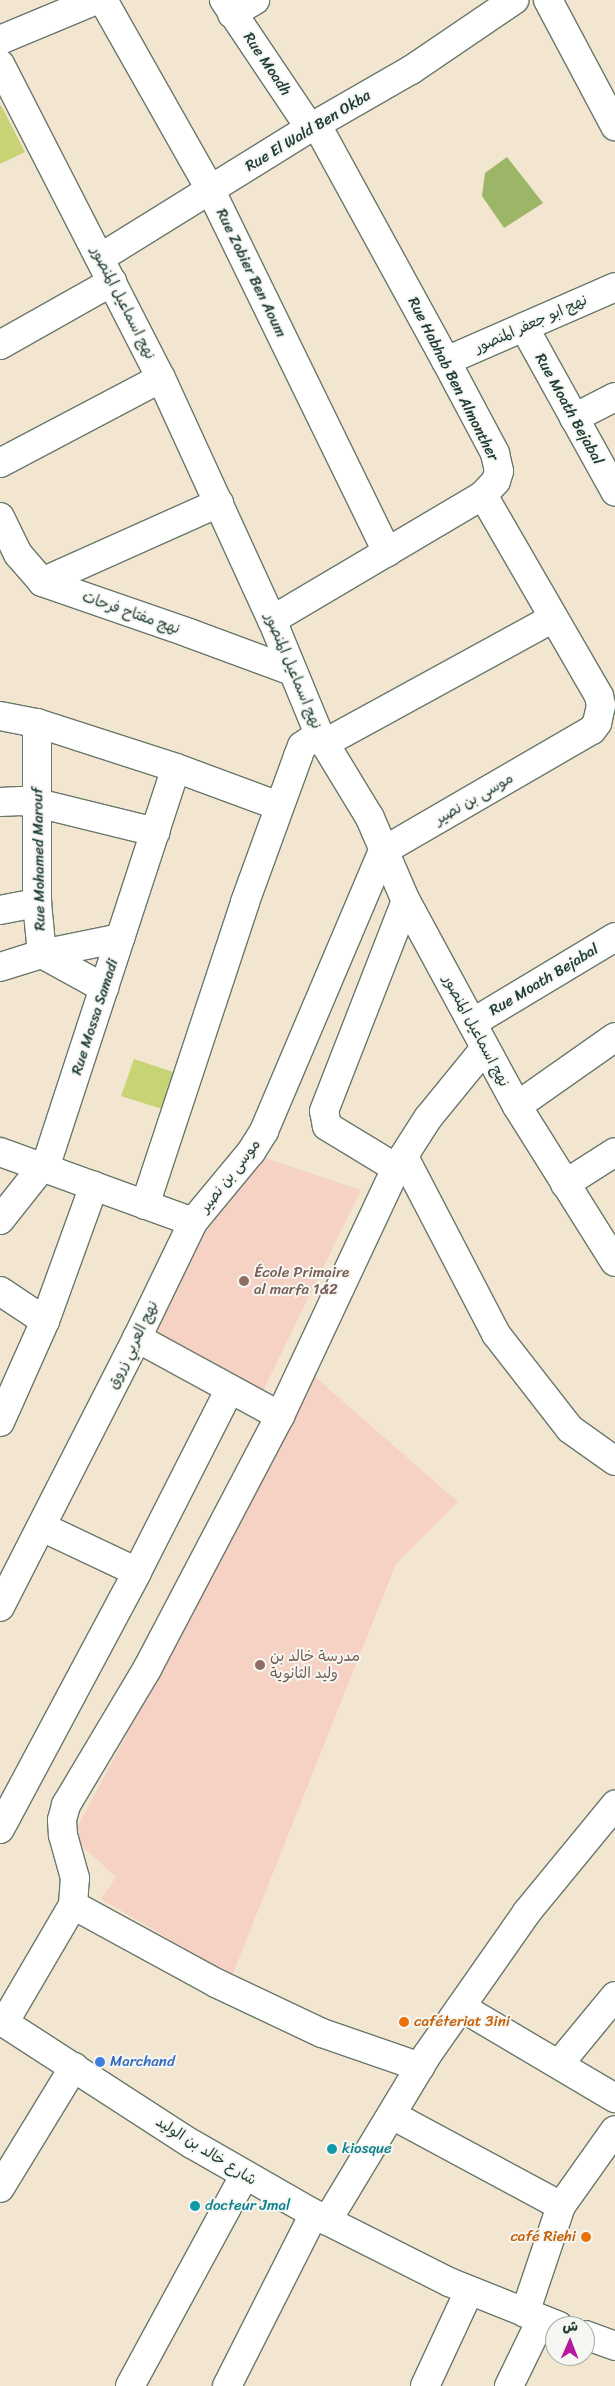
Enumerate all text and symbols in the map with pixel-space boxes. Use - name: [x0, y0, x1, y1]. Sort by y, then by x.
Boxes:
- street label: Rue Moadh: [239, 29, 295, 99]
- street label: Rue El Wald Ben Okba: [242, 87, 374, 175]
- street label: Rue Zobier Ben Aoum: [212, 206, 290, 340]
- street label: نهج اسماعيل المنصور: [87, 244, 159, 362]
- street label: نهج ابو جعفر المنصور: [472, 291, 590, 357]
- street label: Rue Habhab Ben Almonther: [404, 294, 502, 464]
- street label: Rue Moath Bejabal: [531, 350, 607, 468]
- street label: نهج مفتاح فرحات: [80, 588, 182, 638]
- street label: نهج اسماعيل المنصور: [260, 610, 326, 732]
- street label: موسى بن نصير: [431, 769, 517, 829]
- street label: Rue Mohamed Marouf: [29, 788, 49, 930]
- street label: Rue Moath Bejabal: [486, 940, 602, 1020]
- street label: Rue Mossa Samadi: [68, 956, 122, 1078]
- street label: نهج اسماعيل المنصور: [439, 972, 513, 1090]
- street label: موسى بن نصير: [196, 1136, 264, 1216]
- place label: École Primaire al marfa 1&2: [254, 1263, 350, 1298]
- marker: École Primaire al marfa 1&2: [238, 1275, 250, 1287]
- street label: نهج العربي زروق: [104, 1298, 162, 1392]
- place label: مدرسة خالد بن وليد الثانوية: [270, 1647, 360, 1682]
- marker: مدرسة خالد بن وليد الثانوية: [254, 1659, 266, 1671]
- place label: caféteriat 3ini: [414, 2013, 510, 2031]
- marker: caféteriat 3ini: [398, 2016, 410, 2028]
- place label: Marchand: [110, 2053, 175, 2071]
- marker: Marchand: [94, 2056, 106, 2068]
- street label: شارع خالد بن الوليد: [152, 2113, 260, 2189]
- place label: kiosque: [342, 2140, 392, 2158]
- marker: kiosque: [326, 2143, 338, 2155]
- place label: docteur Jmal: [205, 2197, 290, 2215]
- marker: docteur Jmal: [189, 2200, 201, 2212]
- place label: café Riehi: [510, 2228, 576, 2246]
- marker: café Riehi: [580, 2231, 592, 2243]
- text: ش: [562, 2314, 578, 2339]
- north arrow: [545, 2316, 595, 2366]

